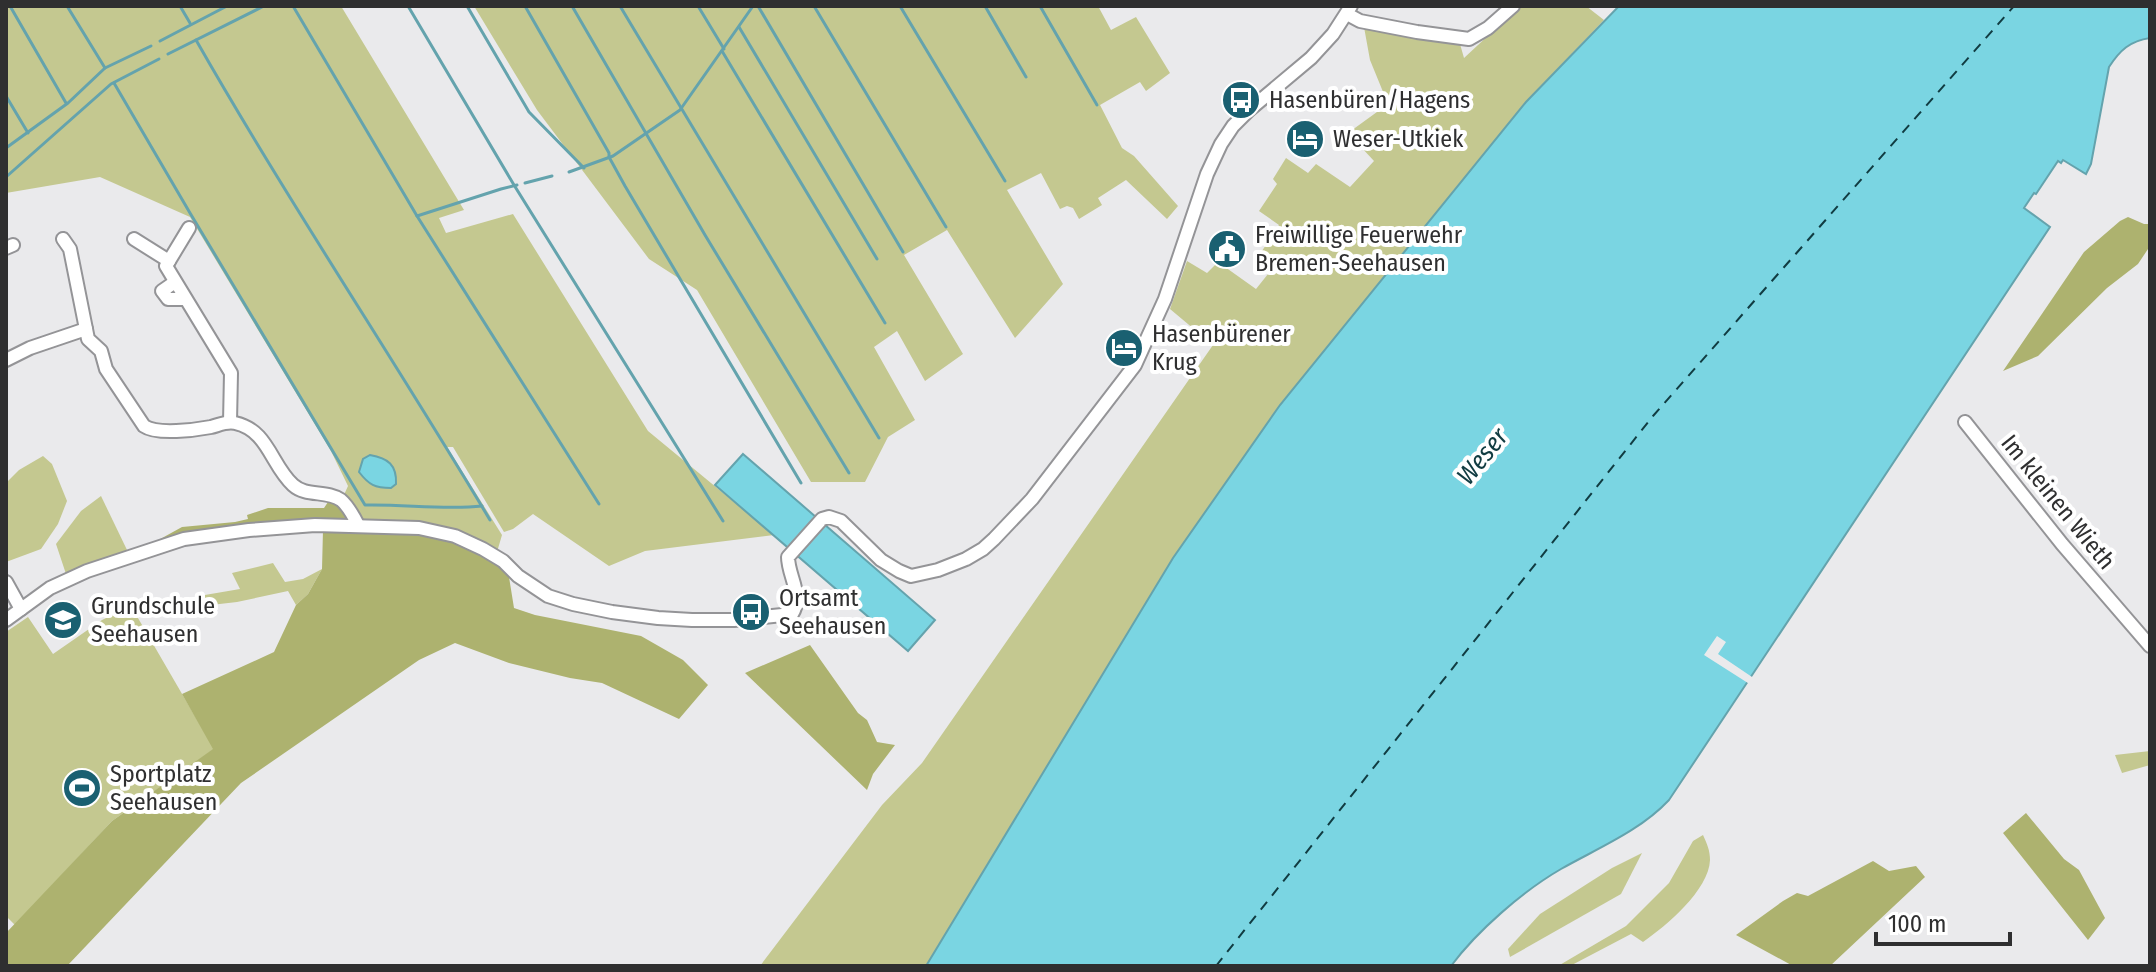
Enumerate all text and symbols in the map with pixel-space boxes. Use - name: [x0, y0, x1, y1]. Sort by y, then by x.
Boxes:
- bus stop icon: Hasenbüren/Hagens: [1220, 79, 1262, 121]
- place label: Hasenbüren/Hagens: [1269, 86, 1470, 114]
- hotel icon: Weser-Utkiek: [1284, 118, 1326, 160]
- place label: Weser-Utkiek: [1333, 125, 1464, 153]
- place label: Freiwillige Feuerwehr Bremen-Seehausen: [1255, 221, 1463, 277]
- public building icon: Freiwillige Feuerwehr Bremen-Seehausen: [1206, 228, 1248, 270]
- place label: Hasenbürener Krug: [1152, 320, 1291, 376]
- hotel icon: Hasenbürener Krug: [1103, 327, 1145, 369]
- water label: Weser: [1450, 421, 1515, 491]
- street label: Im kleinen Wieth: [1995, 429, 2121, 575]
- place label: Ortsamt Seehausen: [779, 584, 886, 640]
- bus stop icon: Ortsamt Seehausen: [730, 591, 772, 633]
- place label: Grundschule Seehausen: [91, 592, 215, 648]
- school or university icon: Grundschule Seehausen: [42, 599, 84, 641]
- place label: Sportplatz Seehausen: [110, 760, 217, 816]
- sports icon: Sportplatz Seehausen: [61, 767, 103, 809]
- scale bar: [1876, 896, 2010, 946]
- text: 100 m: [1888, 910, 1946, 938]

